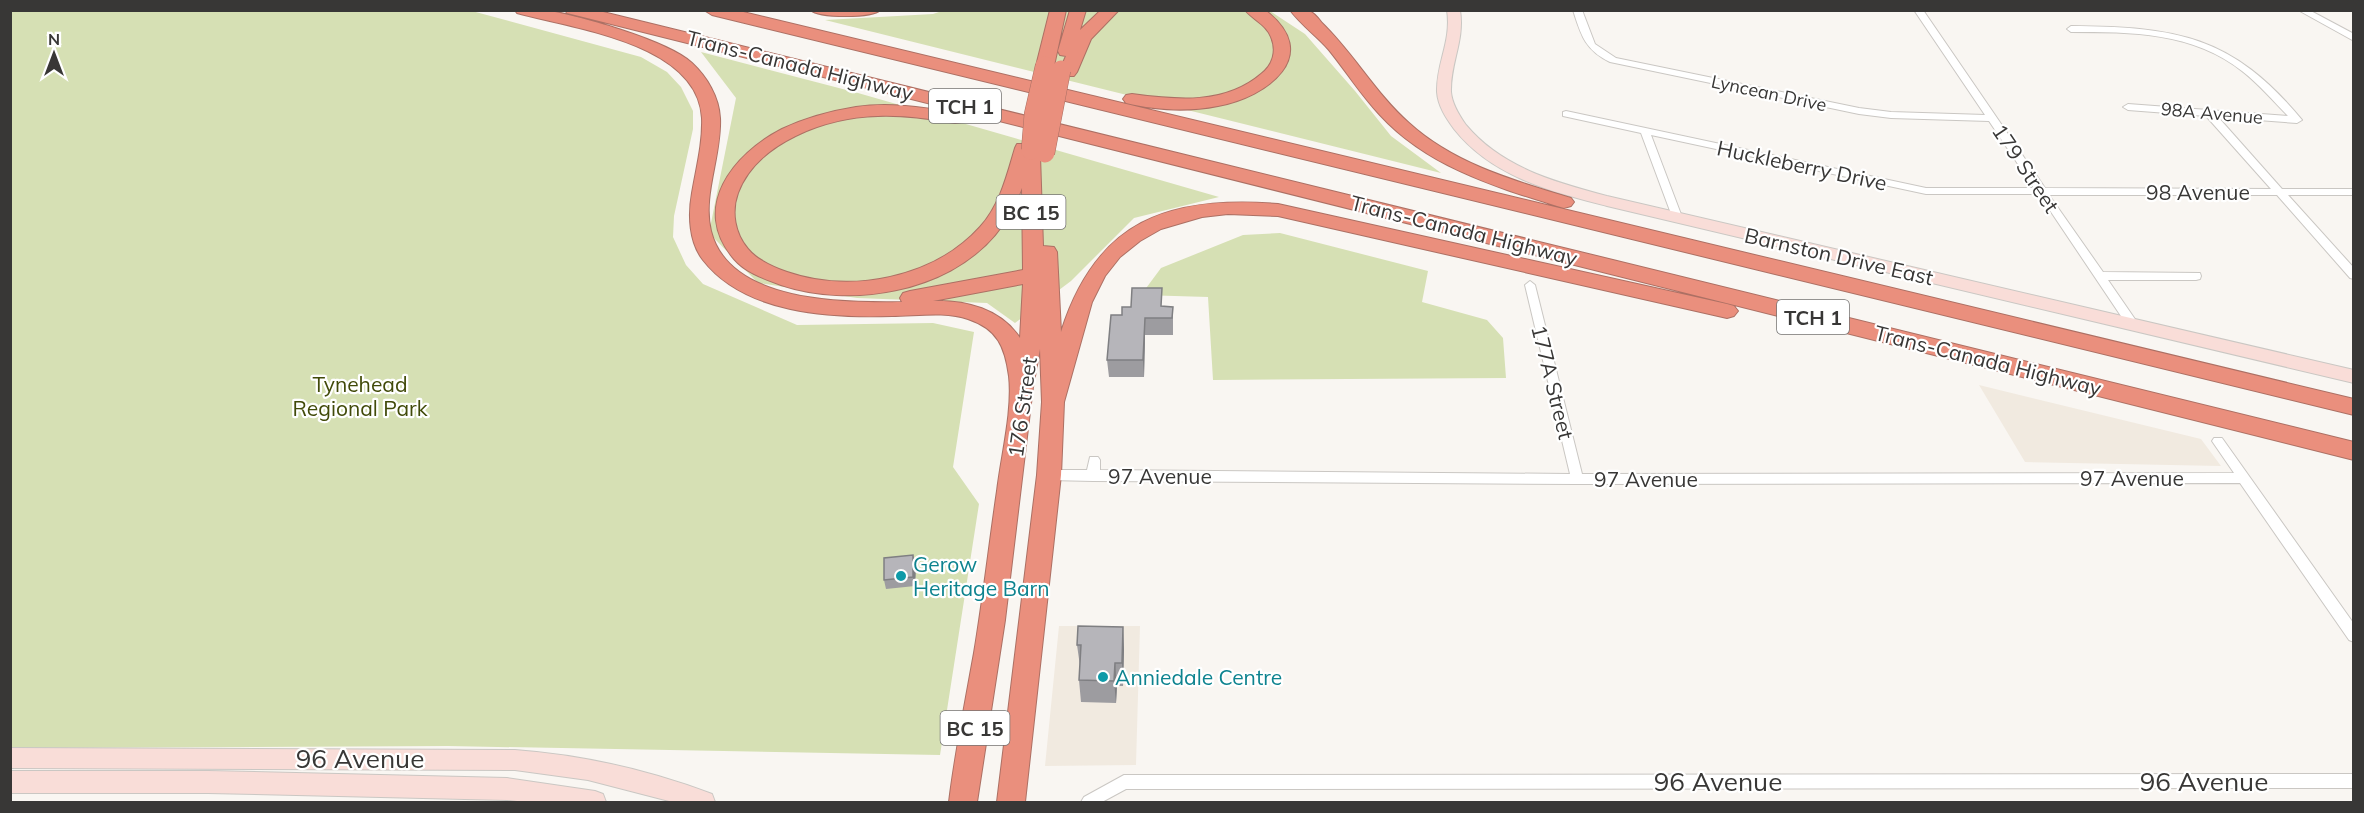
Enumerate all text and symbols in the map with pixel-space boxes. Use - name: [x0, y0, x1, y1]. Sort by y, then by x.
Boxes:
- north arrow: [24, 24, 84, 84]
- street label: Trans-Canada Highway: [684, 24, 916, 106]
- text: N: [48, 29, 60, 49]
- street label: Lyncean Drive: [1709, 70, 1829, 116]
- road number: TCH 1: [929, 89, 1001, 123]
- street label: 98A Avenue: [2160, 97, 2264, 129]
- street label: 179 Street: [1987, 119, 2065, 217]
- street label: Huckleberry Drive: [1715, 134, 1889, 196]
- street label: 98 Avenue: [2146, 179, 2250, 205]
- street label: Trans-Canada Highway: [1348, 189, 1580, 271]
- road number: BC 15: [996, 195, 1066, 229]
- street label: Barnston Drive East: [1742, 222, 1936, 290]
- road number: TCH 1: [1777, 300, 1849, 334]
- street label: Trans-Canada Highway: [1872, 319, 2104, 401]
- street label: 177A Street: [1526, 322, 1580, 442]
- street label: 176 Street: [1002, 355, 1042, 459]
- park label: Tynehead Regional Park: [293, 371, 428, 421]
- street label: 97 Avenue: [1108, 463, 1212, 489]
- street label: 97 Avenue: [2080, 465, 2184, 491]
- street label: 97 Avenue: [1594, 466, 1698, 492]
- place label: Gerow Heritage Barn: [913, 551, 1049, 601]
- marker: Gerow Heritage Barn: [894, 569, 908, 583]
- place label: Anniedale Centre: [1115, 664, 1282, 690]
- marker: Anniedale Centre: [1096, 670, 1110, 684]
- road number: BC 15: [940, 711, 1010, 745]
- street label: 96 Avenue: [296, 742, 424, 775]
- street label: 96 Avenue: [1654, 765, 1782, 798]
- street label: 96 Avenue: [2140, 765, 2268, 798]

